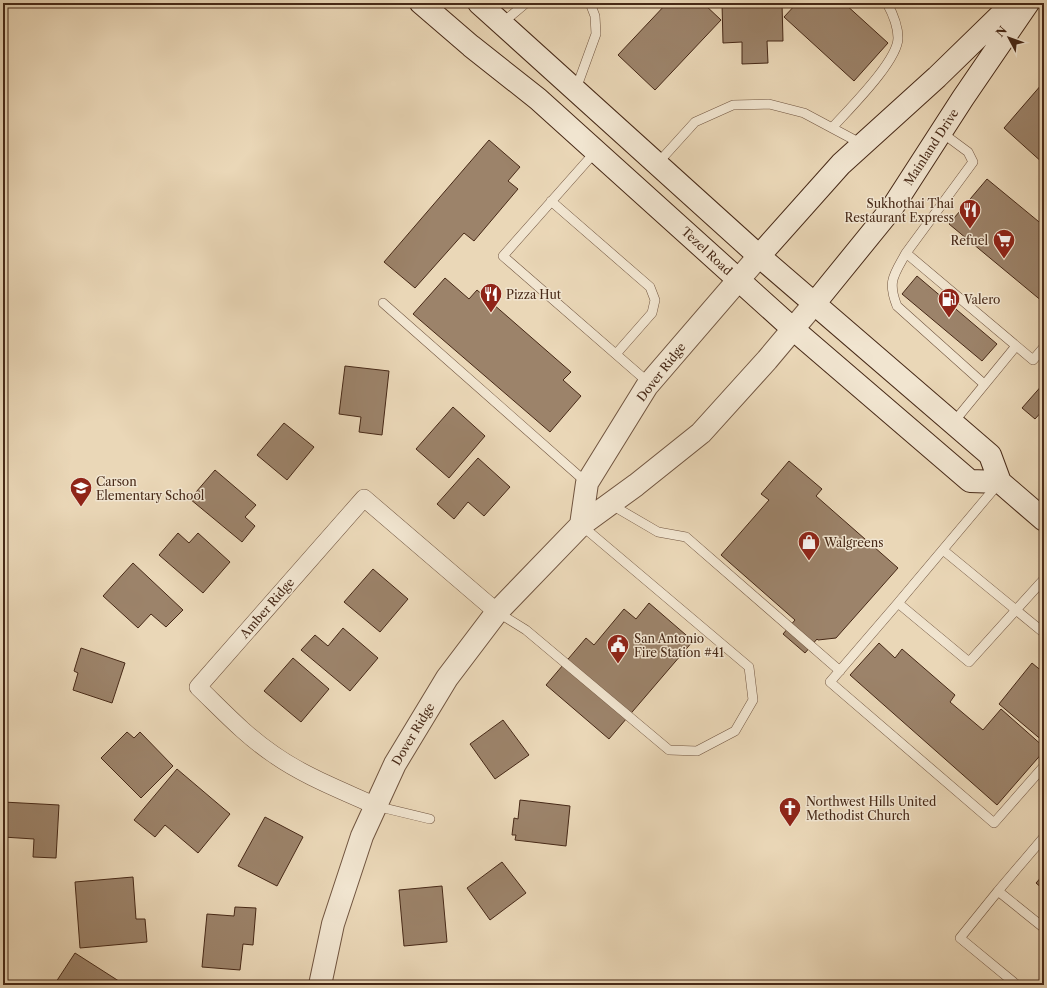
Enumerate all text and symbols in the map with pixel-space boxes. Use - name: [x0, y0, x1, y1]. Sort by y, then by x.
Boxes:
- north arrow: [989, 18, 1029, 58]
- text: N: [993, 23, 1010, 40]
- street label: Mainland Drive: [901, 106, 962, 188]
- place label: Sukhothai Thai Restaurant Express: [844, 196, 954, 225]
- restaurant icon: Sukhothai Thai Restaurant Express: [957, 197, 983, 230]
- street label: Tezel Road: [679, 224, 736, 279]
- supermarket icon: Refuel: [991, 227, 1017, 260]
- place label: Refuel: [951, 233, 988, 248]
- restaurant icon: Pizza Hut: [478, 281, 504, 314]
- fuel station icon: Valero: [936, 286, 962, 319]
- place label: Pizza Hut: [506, 287, 562, 302]
- place label: Valero: [963, 292, 1000, 307]
- street label: Dover Ridge: [633, 339, 689, 404]
- place label: Carson Elementary School: [96, 474, 205, 503]
- school or university icon: Carson Elementary School: [68, 475, 94, 508]
- shop icon: Walgreens: [796, 529, 822, 562]
- place label: Walgreens: [823, 535, 883, 550]
- street label: Amber Ridge: [236, 575, 297, 642]
- place label: San Antonio Fire Station #41: [634, 631, 724, 660]
- public building icon: San Antonio Fire Station #41: [605, 632, 631, 665]
- street label: Dover Ridge: [388, 700, 438, 768]
- place label: Northwest Hills United Methodist Church: [806, 794, 937, 823]
- church icon: Northwest Hills United Methodist Church: [777, 795, 803, 828]

